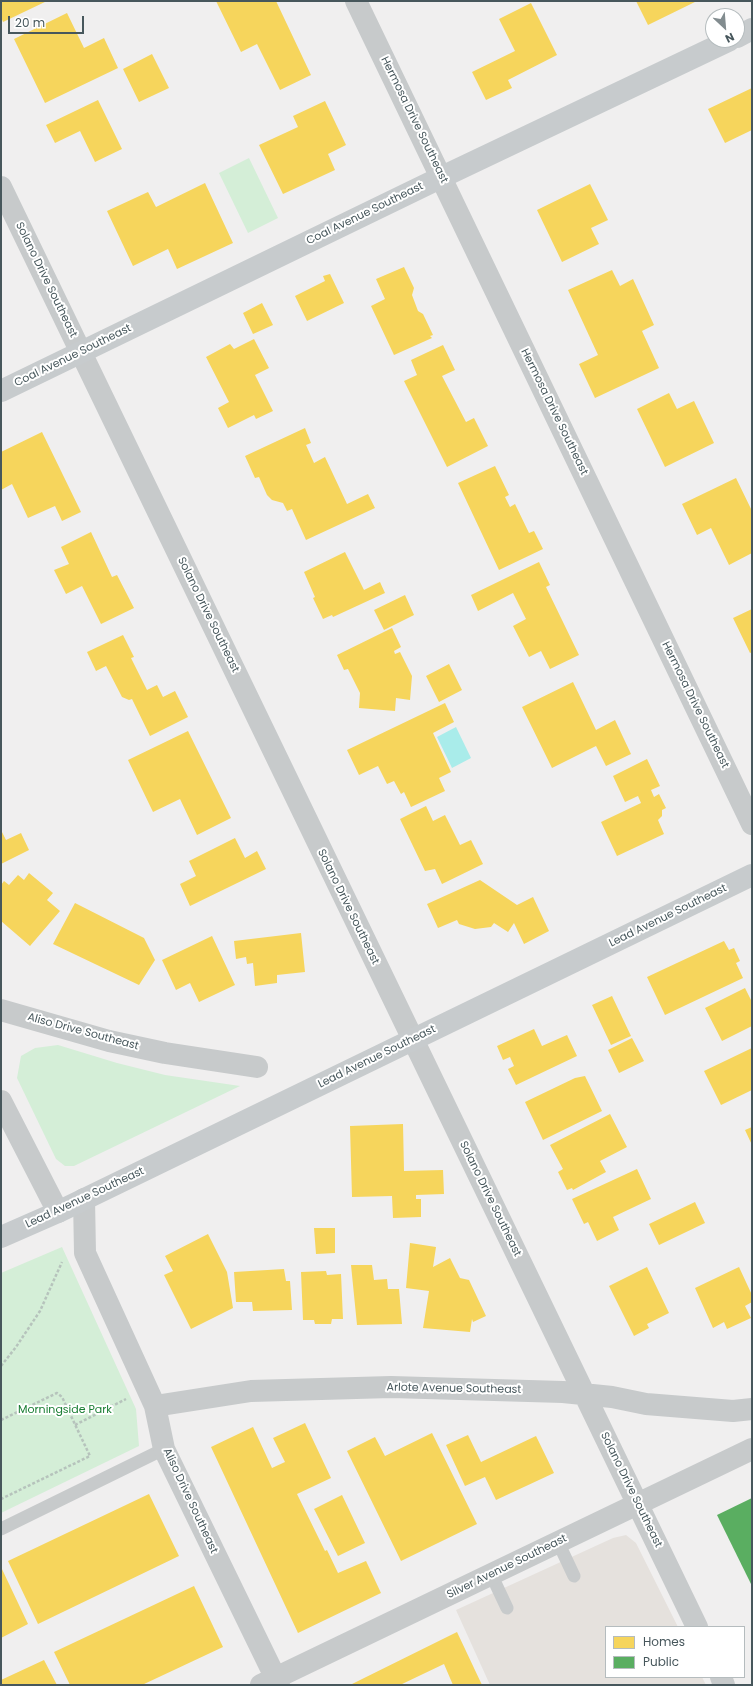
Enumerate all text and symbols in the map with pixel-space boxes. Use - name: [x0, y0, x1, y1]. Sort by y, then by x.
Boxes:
- scale bar: [10, 8, 86, 34]
- north arrow: [705, 8, 745, 48]
- text: 20 m: [15, 14, 45, 31]
- text: N: [723, 29, 737, 47]
- street label: Hermosa Drive Southeast: [378, 55, 450, 185]
- street label: Coal Avenue Southeast: [304, 180, 426, 248]
- street label: Solano Drive Southeast: [12, 220, 80, 340]
- street label: Coal Avenue Southeast: [12, 322, 134, 390]
- street label: Hermosa Drive Southeast: [518, 347, 590, 477]
- street label: Solano Drive Southeast: [174, 555, 242, 675]
- street label: Hermosa Drive Southeast: [659, 640, 731, 770]
- street label: Solano Drive Southeast: [314, 847, 382, 967]
- street label: Lead Avenue Southeast: [607, 882, 729, 950]
- street label: Aliso Drive Southeast: [26, 1011, 140, 1053]
- street label: Lead Avenue Southeast: [316, 1023, 438, 1091]
- street label: Solano Drive Southeast: [456, 1139, 524, 1259]
- street label: Lead Avenue Southeast: [24, 1165, 146, 1231]
- street label: Arlote Avenue Southeast: [386, 1381, 522, 1397]
- park label: Morningside Park: [18, 1403, 112, 1417]
- street label: Solano Drive Southeast: [597, 1430, 665, 1550]
- street label: Aliso Drive Southeast: [160, 1446, 220, 1556]
- street label: Silver Avenue Southeast: [445, 1532, 569, 1602]
- legend: [605, 1626, 745, 1678]
- text: Homes: [643, 1633, 685, 1650]
- text: Public: [643, 1653, 679, 1670]

